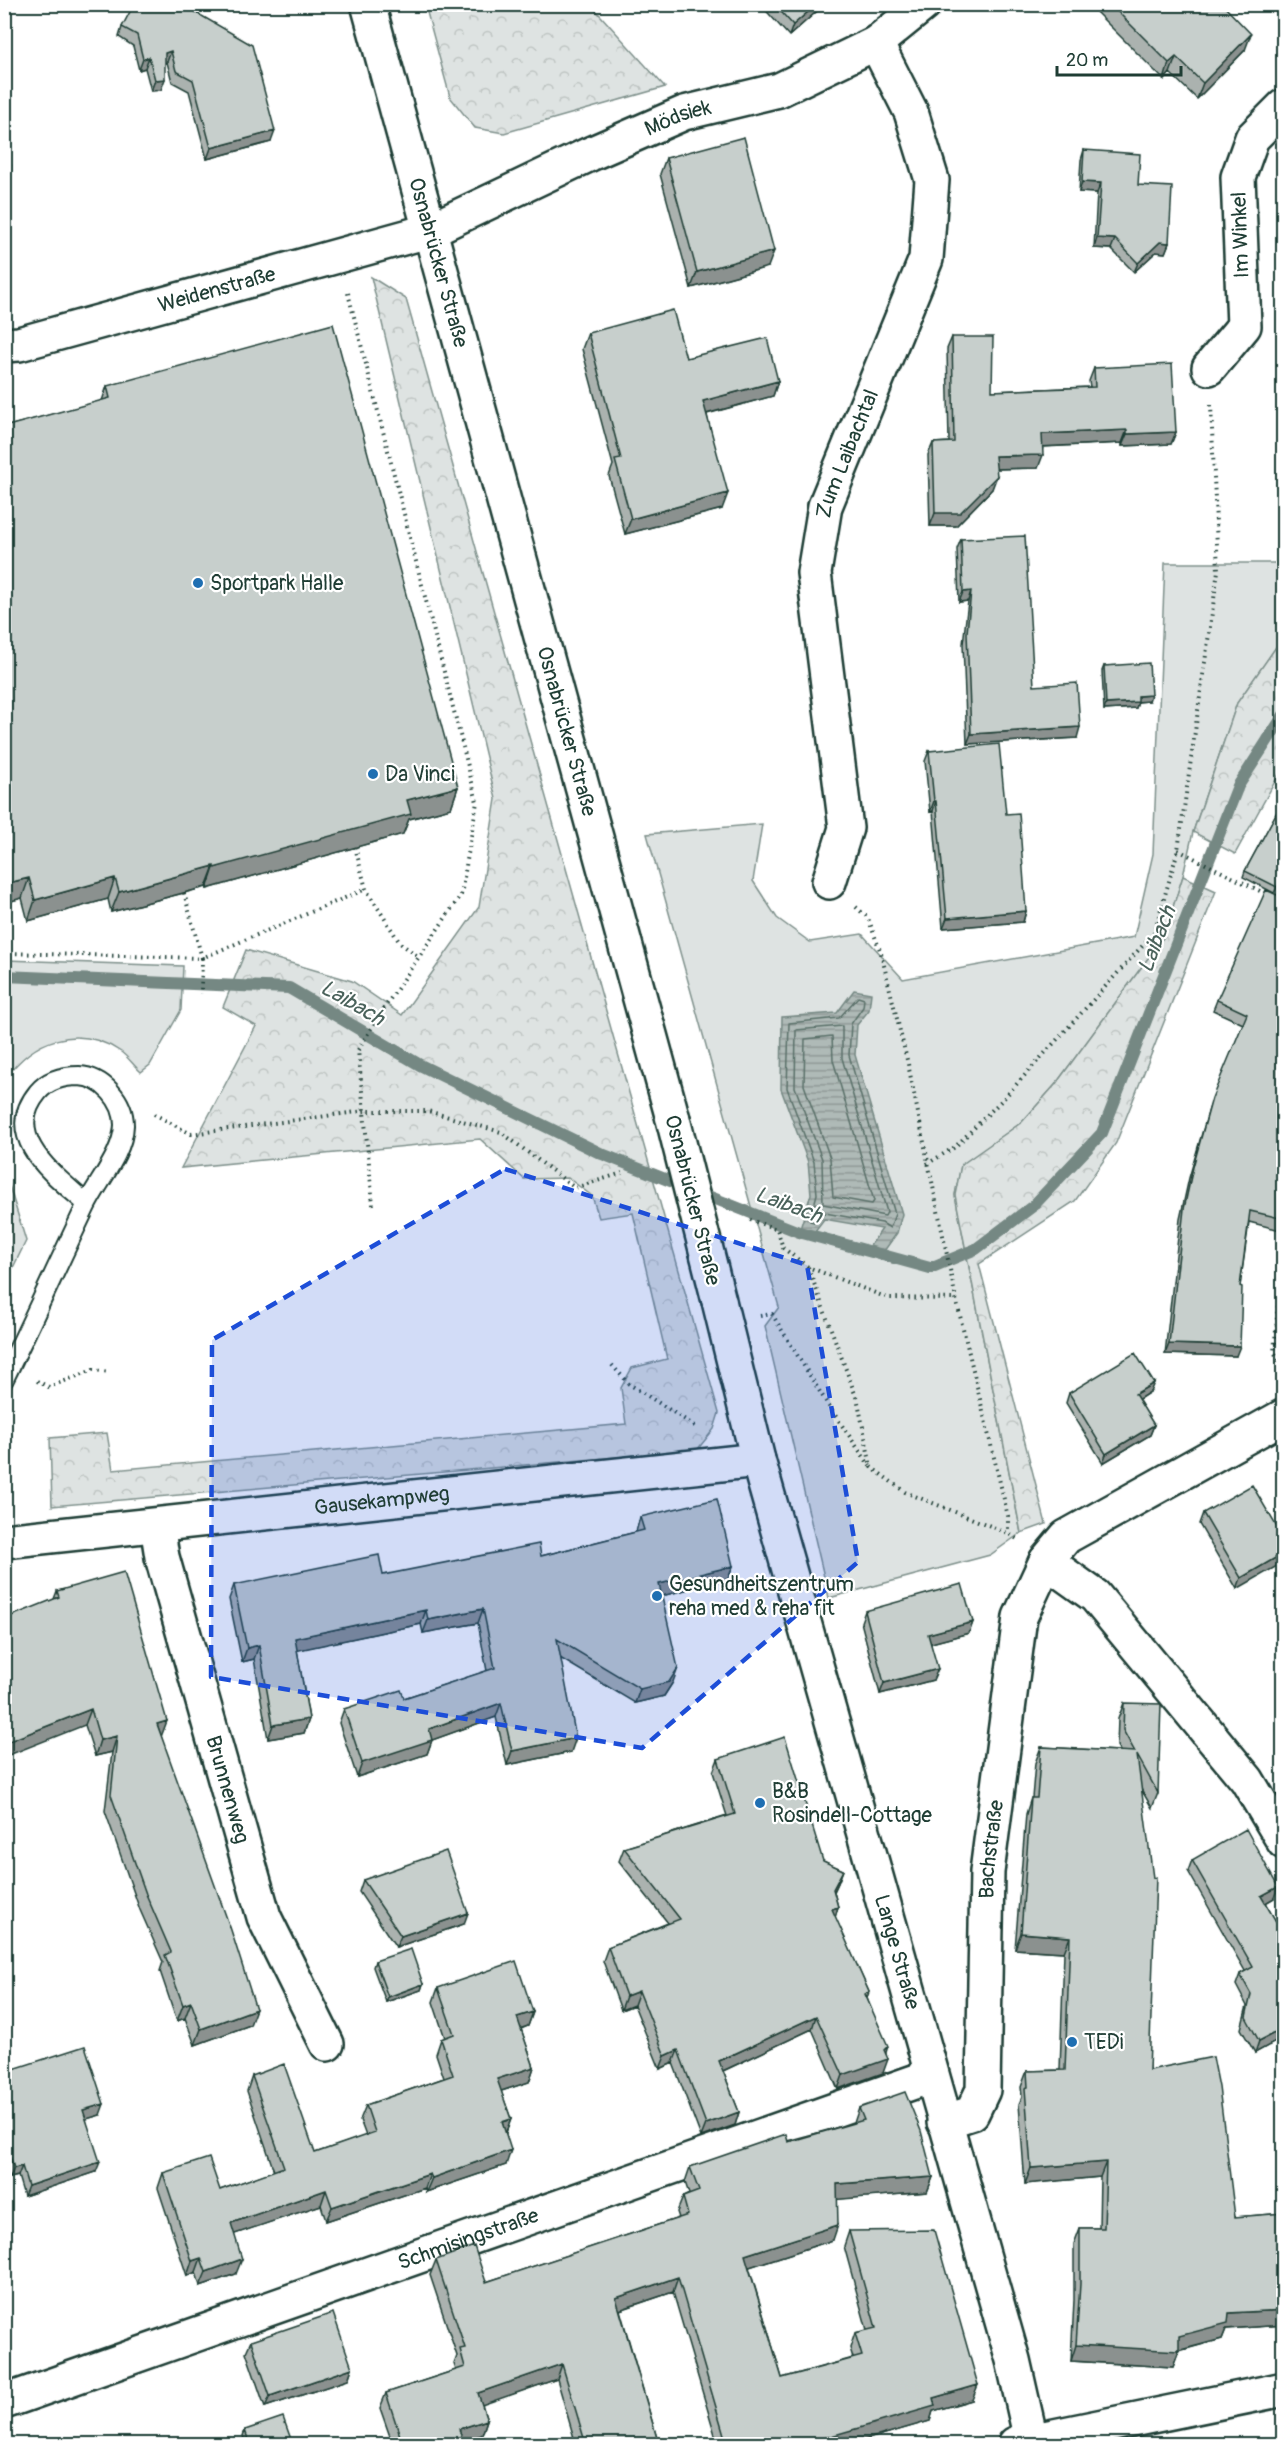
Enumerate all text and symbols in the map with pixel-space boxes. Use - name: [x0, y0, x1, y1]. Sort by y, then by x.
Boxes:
- scale bar: [1057, 39, 1182, 77]
- text: 20 m: [1066, 49, 1108, 72]
- street label: Mödsiek: [640, 94, 714, 143]
- street label: Osnabrücker Straße: [402, 175, 474, 351]
- street label: Im Winkel: [1225, 191, 1256, 279]
- street label: Weidenstraße: [155, 261, 279, 319]
- street label: Zum Laibachtal: [810, 386, 885, 520]
- place label: Sportpark Halle: [210, 570, 344, 597]
- marker: Sportpark Halle: [191, 576, 205, 590]
- street label: Osnabrücker Straße: [530, 644, 603, 820]
- place label: Da Vinci: [385, 761, 455, 788]
- marker: Da Vinci: [366, 767, 380, 781]
- water label: Laibach: [1131, 901, 1183, 977]
- water label: Laibach: [316, 973, 391, 1033]
- street label: Osnabrücker Straße: [658, 1112, 727, 1289]
- water label: Laibach: [751, 1180, 827, 1230]
- street label: Gausekampweg: [313, 1480, 451, 1522]
- place label: Gesundheitszentrum reha med & reha fit: [669, 1571, 854, 1622]
- marker: Gesundheitszentrum reha med & reha fit: [650, 1589, 664, 1603]
- street label: Brunnenweg: [199, 1733, 255, 1847]
- place label: B&B Rosindell-Cottage: [772, 1778, 933, 1829]
- marker: B&B Rosindell-Cottage: [753, 1796, 767, 1810]
- street label: Bachstraße: [973, 1798, 1010, 1899]
- street label: Lange Straße: [868, 1892, 926, 2013]
- place label: TEDi: [1084, 2029, 1124, 2056]
- marker: TEDi: [1065, 2035, 1079, 2049]
- street label: Schmisingstraße: [394, 2202, 543, 2276]

